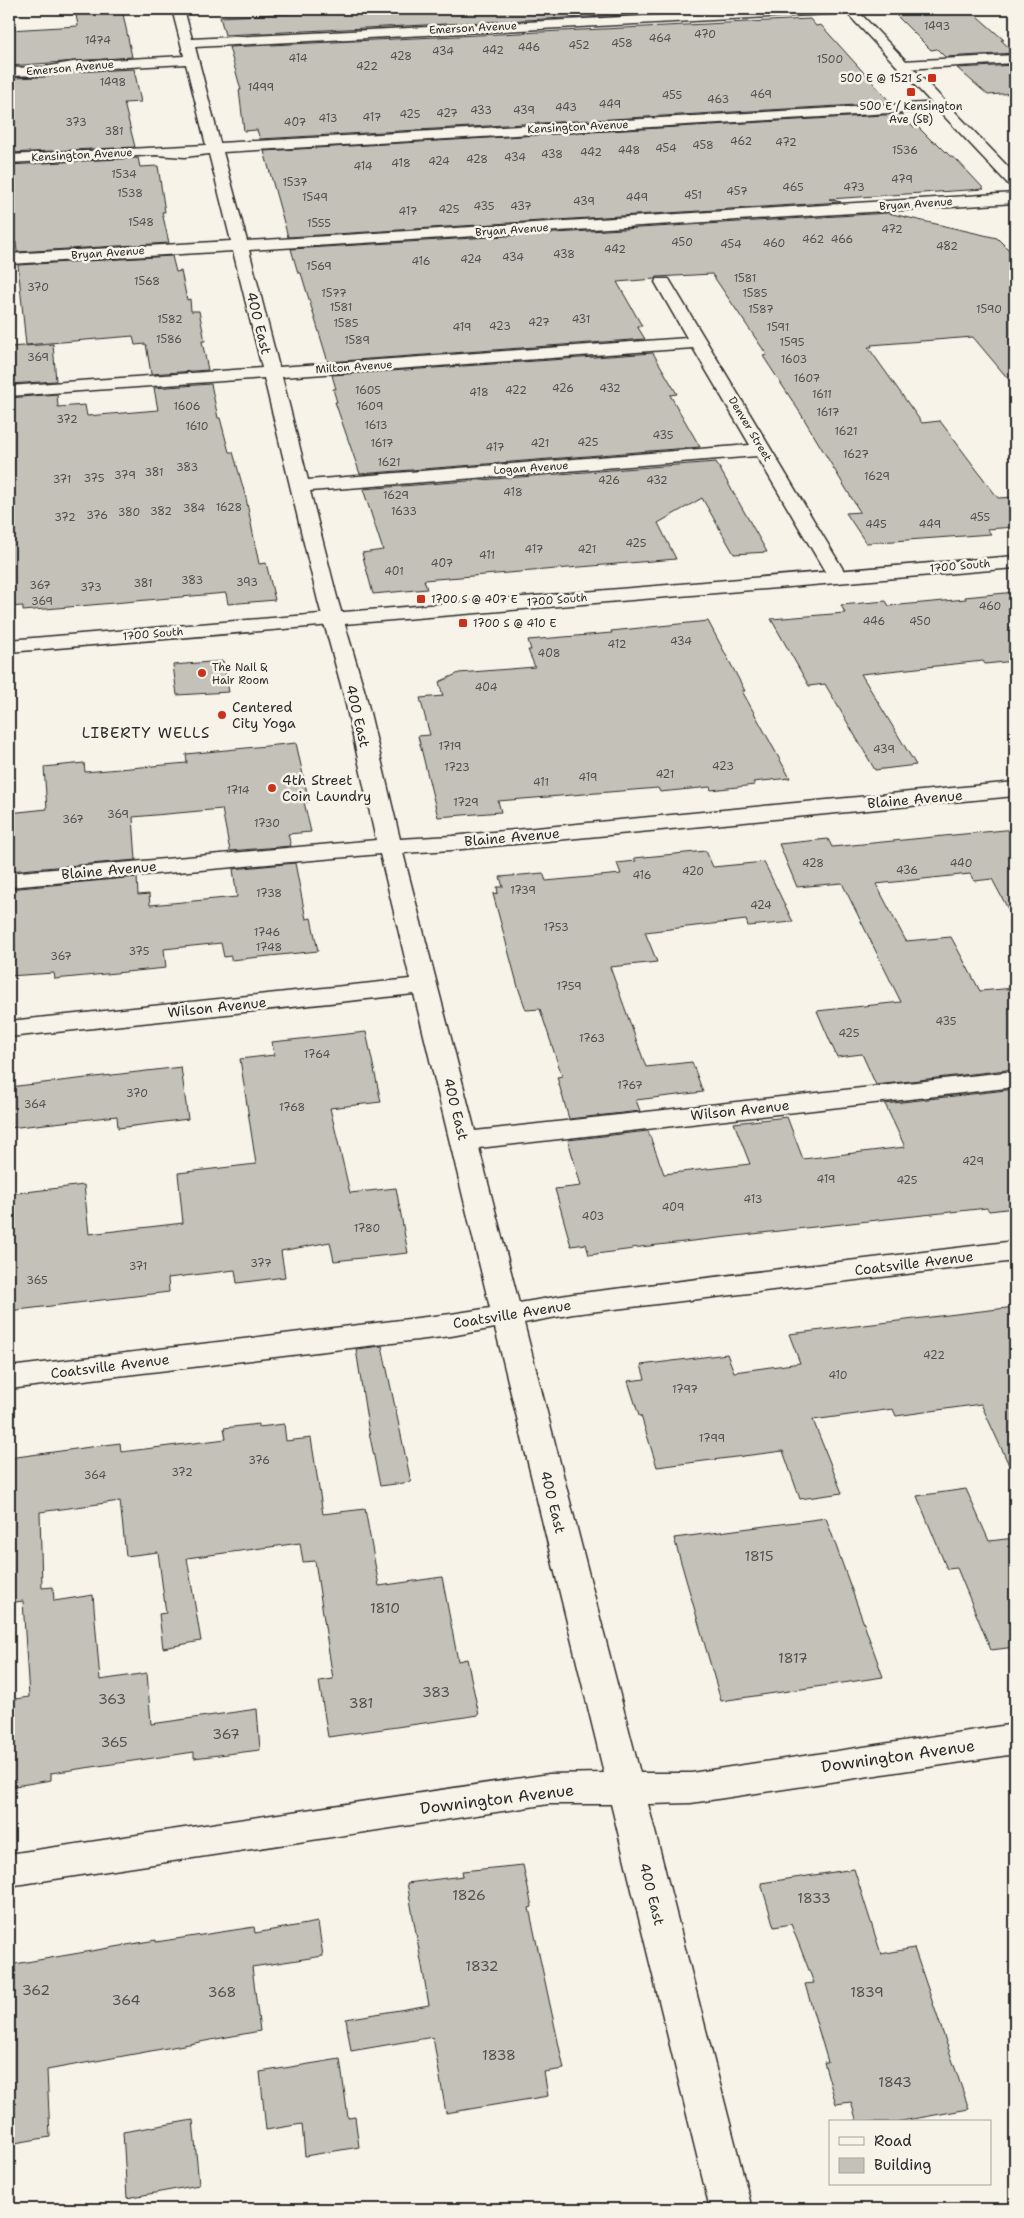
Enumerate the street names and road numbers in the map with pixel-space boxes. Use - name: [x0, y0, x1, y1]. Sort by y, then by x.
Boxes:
- street label: Emerson Avenue: [429, 18, 517, 38]
- street label: Emerson Avenue: [26, 57, 114, 79]
- street label: Kensington Avenue: [527, 117, 629, 137]
- street label: Kensington Avenue: [31, 145, 133, 165]
- street label: Bryan Avenue: [879, 194, 953, 214]
- street label: Bryan Avenue: [475, 220, 549, 240]
- street label: Bryan Avenue: [71, 243, 145, 263]
- street label: 400 East: [243, 290, 275, 356]
- street label: Milton Avenue: [315, 357, 393, 377]
- street label: Denver Street: [725, 394, 775, 464]
- street label: Logan Avenue: [493, 458, 569, 478]
- street label: 1700 South: [929, 556, 991, 576]
- street label: 1700 South: [526, 590, 588, 610]
- street label: 1700 South: [122, 624, 184, 644]
- street label: 400 East: [342, 683, 374, 749]
- street label: Blaine Avenue: [867, 786, 964, 812]
- street label: Blaine Avenue: [464, 824, 561, 850]
- street label: Blaine Avenue: [61, 857, 158, 883]
- street label: Wilson Avenue: [167, 993, 267, 1021]
- street label: 400 East: [440, 1076, 472, 1142]
- street label: Wilson Avenue: [690, 1096, 790, 1124]
- street label: Coatsville Avenue: [854, 1247, 974, 1279]
- street label: Coatsville Avenue: [452, 1296, 573, 1332]
- street label: Coatsville Avenue: [50, 1350, 170, 1382]
- street label: 400 East: [537, 1469, 569, 1535]
- street label: Downington Avenue: [820, 1735, 976, 1777]
- street label: Downington Avenue: [419, 1779, 575, 1819]
- street label: 400 East: [636, 1861, 668, 1927]

